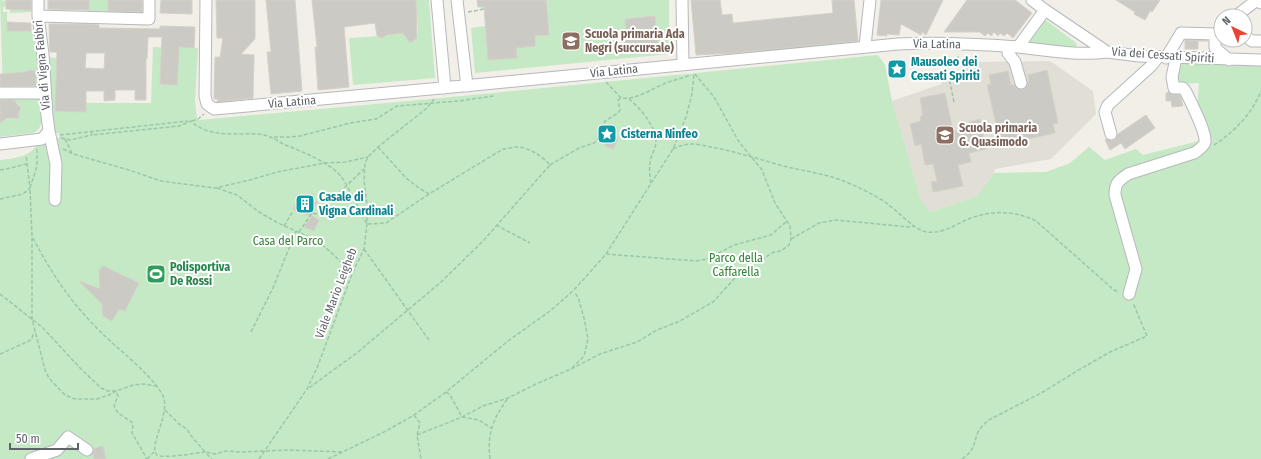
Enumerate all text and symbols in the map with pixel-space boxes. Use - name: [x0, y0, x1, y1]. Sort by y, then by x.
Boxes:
- north arrow: [1213, 8, 1253, 48]
- text: N: [1220, 14, 1233, 28]
- street label: Via di Vigna Fabbri: [31, 19, 53, 111]
- place label: Scuola primaria Ada Negri (succursale): [585, 27, 685, 55]
- school or university icon: Scuola primaria Ada Negri (succursale): [560, 30, 582, 52]
- street label: Via Latina: [913, 37, 961, 51]
- street label: Via dei Cessati Spiriti: [1111, 44, 1215, 66]
- place label: Mausoleo dei Cessati Spiriti: [911, 55, 980, 83]
- place icon: Mausoleo dei Cessati Spiriti: [886, 58, 908, 80]
- street label: Via Latina: [589, 62, 639, 80]
- street label: Via Latina: [267, 93, 317, 111]
- place label: Scuola primaria G. Quasimodo: [959, 121, 1037, 149]
- place icon: Cisterna Ninfeo: [596, 123, 618, 145]
- school or university icon: Scuola primaria G. Quasimodo: [934, 124, 956, 146]
- place label: Cisterna Ninfeo: [621, 127, 698, 141]
- place label: Casale di Vigna Cardinali: [318, 190, 393, 218]
- building icon: Casale di Vigna Cardinali: [294, 193, 316, 215]
- park label: Casa del Parco: [253, 234, 323, 248]
- street label: Viale Mario Leigheb: [312, 246, 360, 340]
- park label: Parco della Caffarella: [709, 251, 763, 279]
- place label: Polisportiva De Rossi: [170, 260, 230, 288]
- sports icon: Polisportiva De Rossi: [145, 263, 167, 285]
- scale bar: [10, 425, 78, 451]
- text: 50 m: [16, 432, 40, 446]

